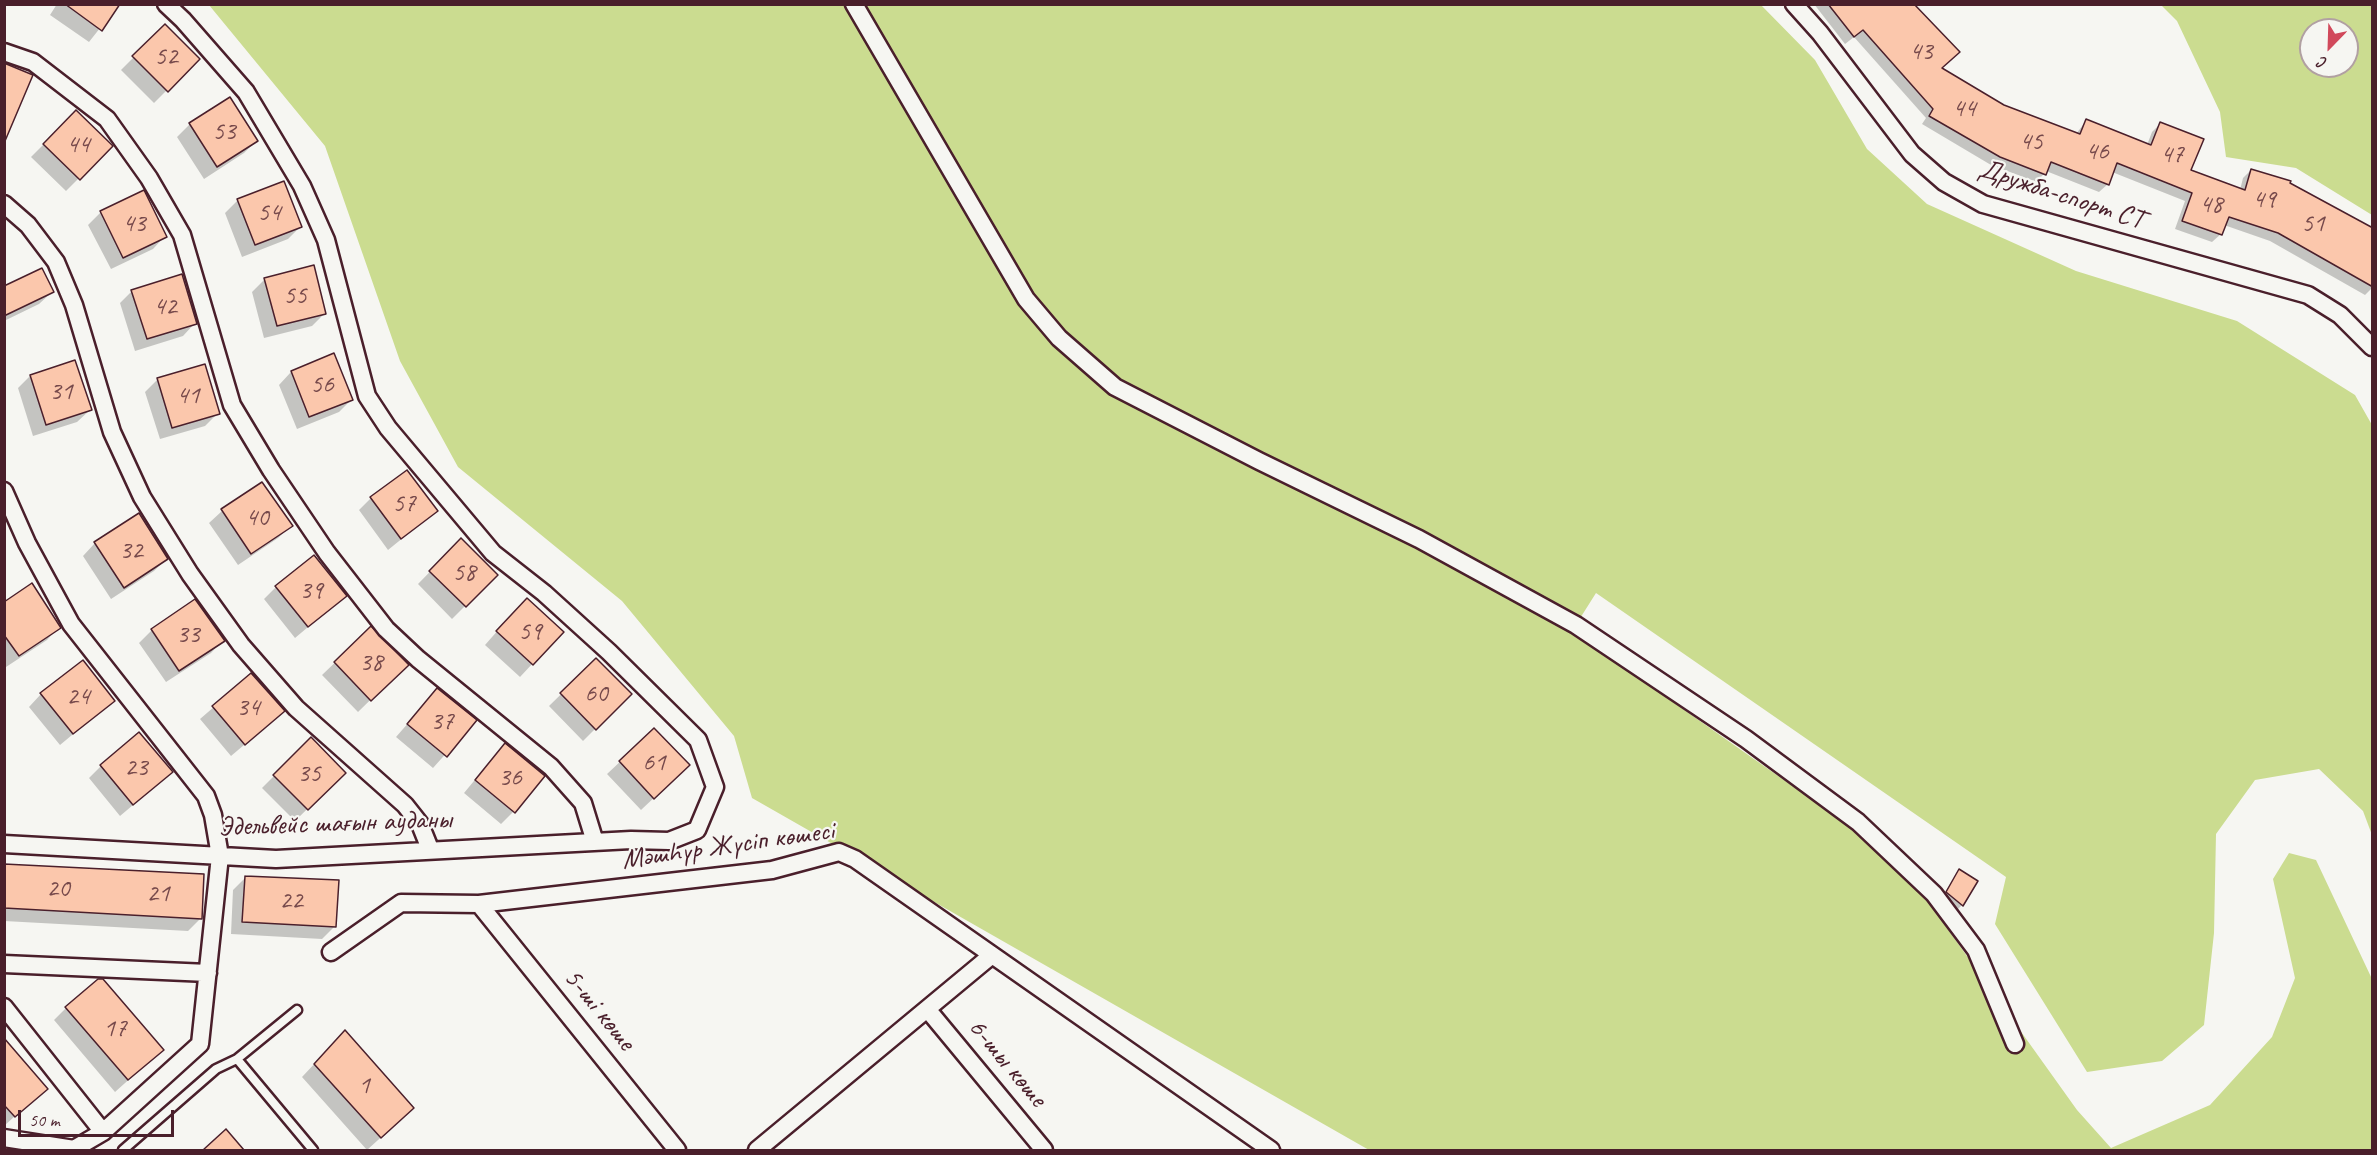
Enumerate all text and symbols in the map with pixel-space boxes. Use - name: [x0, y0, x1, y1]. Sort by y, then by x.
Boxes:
- north arrow: [2299, 18, 2359, 78]
- house number: 43: [1909, 36, 1933, 68]
- house number: 52: [154, 41, 178, 73]
- text: С: [2315, 52, 2330, 73]
- house number: 44: [1952, 93, 1976, 125]
- house number: 53: [212, 116, 236, 148]
- house number: 45: [2019, 126, 2043, 158]
- house number: 44: [66, 129, 90, 161]
- house number: 46: [2085, 136, 2109, 168]
- house number: 47: [2160, 139, 2184, 171]
- street label: Дружба-спорт СТ: [1974, 152, 2148, 238]
- house number: 49: [2252, 184, 2276, 216]
- house number: 48: [2199, 189, 2223, 221]
- house number: 54: [257, 197, 281, 229]
- house number: 43: [122, 208, 146, 240]
- house number: 51: [2301, 208, 2325, 240]
- house number: 55: [283, 280, 307, 312]
- house number: 42: [153, 291, 177, 323]
- house number: 56: [310, 369, 334, 401]
- house number: 31: [49, 376, 73, 408]
- house number: 41: [176, 380, 200, 412]
- house number: 57: [392, 488, 416, 520]
- house number: 40: [245, 502, 269, 534]
- house number: 32: [119, 535, 143, 567]
- house number: 58: [452, 557, 476, 589]
- house number: 39: [299, 575, 323, 607]
- house number: 59: [518, 616, 542, 648]
- house number: 33: [176, 619, 200, 651]
- house number: 38: [359, 647, 383, 679]
- house number: 60: [584, 678, 608, 710]
- house number: 24: [66, 681, 90, 713]
- house number: 34: [236, 692, 260, 724]
- house number: 37: [430, 706, 454, 738]
- house number: 61: [642, 747, 666, 779]
- house number: 23: [124, 752, 148, 784]
- house number: 35: [297, 758, 321, 790]
- house number: 36: [498, 762, 522, 794]
- street label: Эдельвейс шағын ауданы: [218, 803, 452, 845]
- street label: Мәшhүр Жүсіп көшесі: [620, 814, 836, 878]
- house number: 20: [46, 873, 70, 905]
- house number: 21: [146, 878, 170, 910]
- house number: 22: [279, 885, 303, 917]
- street label: 5-ші көше: [556, 962, 642, 1058]
- street label: 6-шы көше: [960, 1012, 1054, 1114]
- house number: 17: [103, 1013, 127, 1045]
- house number: 1: [358, 1070, 370, 1102]
- scale bar: [21, 1098, 177, 1136]
- text: 50 m: [29, 1109, 60, 1131]

